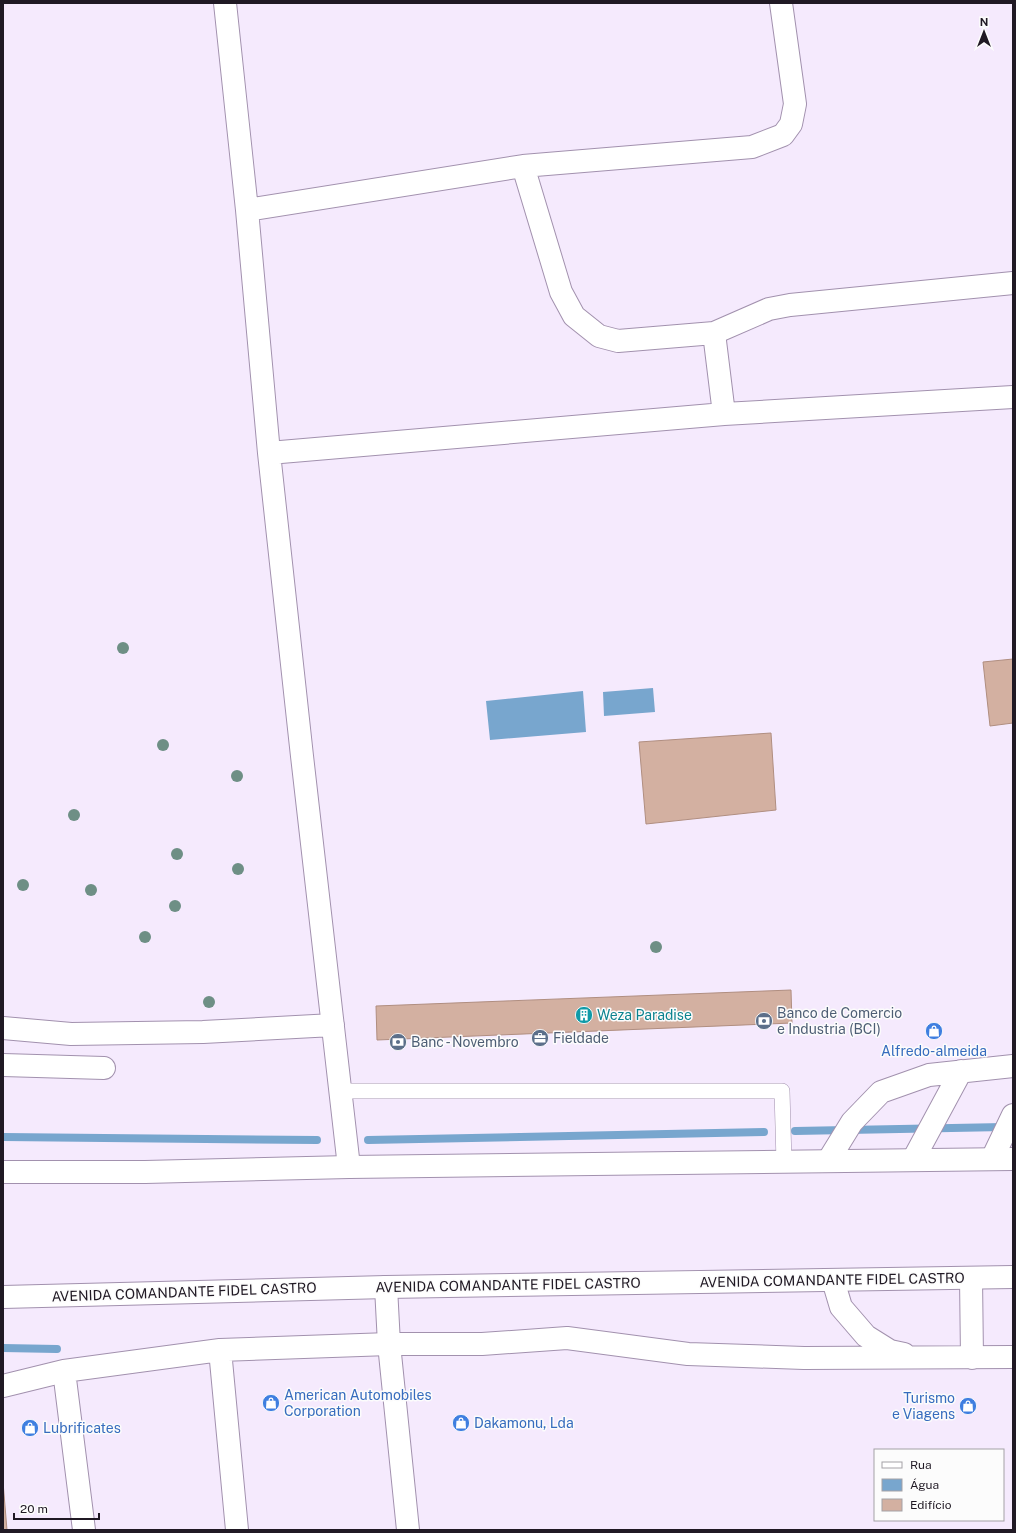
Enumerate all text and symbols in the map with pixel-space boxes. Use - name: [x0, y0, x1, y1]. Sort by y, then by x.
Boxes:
- north arrow: [964, 12, 1004, 52]
- text: N: [980, 16, 988, 28]
- building icon: Weza Paradise: [574, 1005, 594, 1025]
- place label: Banco de Comercio e Industria (BCI): [777, 1005, 902, 1037]
- place label: Weza Paradise: [597, 1007, 692, 1023]
- bank icon: Banco de Comercio e Industria (BCI): [754, 1011, 774, 1031]
- shop icon: Alfredo-almeida: [924, 1021, 944, 1041]
- office icon: Fieldade: [530, 1028, 550, 1048]
- place label: Fieldade: [553, 1030, 609, 1046]
- bank icon: Banc - Novembro: [388, 1032, 408, 1052]
- place label: Banc - Novembro: [411, 1034, 519, 1050]
- place label: Alfredo-almeida: [881, 1043, 987, 1059]
- street label: AVENIDA COMANDANTE FIDEL CASTRO: [699, 1270, 965, 1290]
- street label: AVENIDA COMANDANTE FIDEL CASTRO: [375, 1275, 641, 1295]
- street label: AVENIDA COMANDANTE FIDEL CASTRO: [51, 1279, 317, 1305]
- place label: American Automobiles Corporation: [284, 1387, 432, 1419]
- place label: Turismo e Viagens: [892, 1390, 955, 1422]
- shop icon: American Automobiles Corporation: [261, 1393, 281, 1413]
- shop icon: Turismo e Viagens: [958, 1396, 978, 1416]
- shop icon: Dakamonu, Lda: [451, 1413, 471, 1433]
- place label: Dakamonu, Lda: [474, 1415, 574, 1431]
- shop icon: Lubrificates: [20, 1418, 40, 1438]
- place label: Lubrificates: [43, 1420, 121, 1436]
- legend: [874, 1449, 1004, 1521]
- text: Rua: [910, 1458, 932, 1472]
- text: Água: [910, 1478, 939, 1492]
- scale bar: [14, 1495, 99, 1521]
- text: Edifício: [910, 1498, 952, 1512]
- text: 20 m: [20, 1502, 48, 1516]

